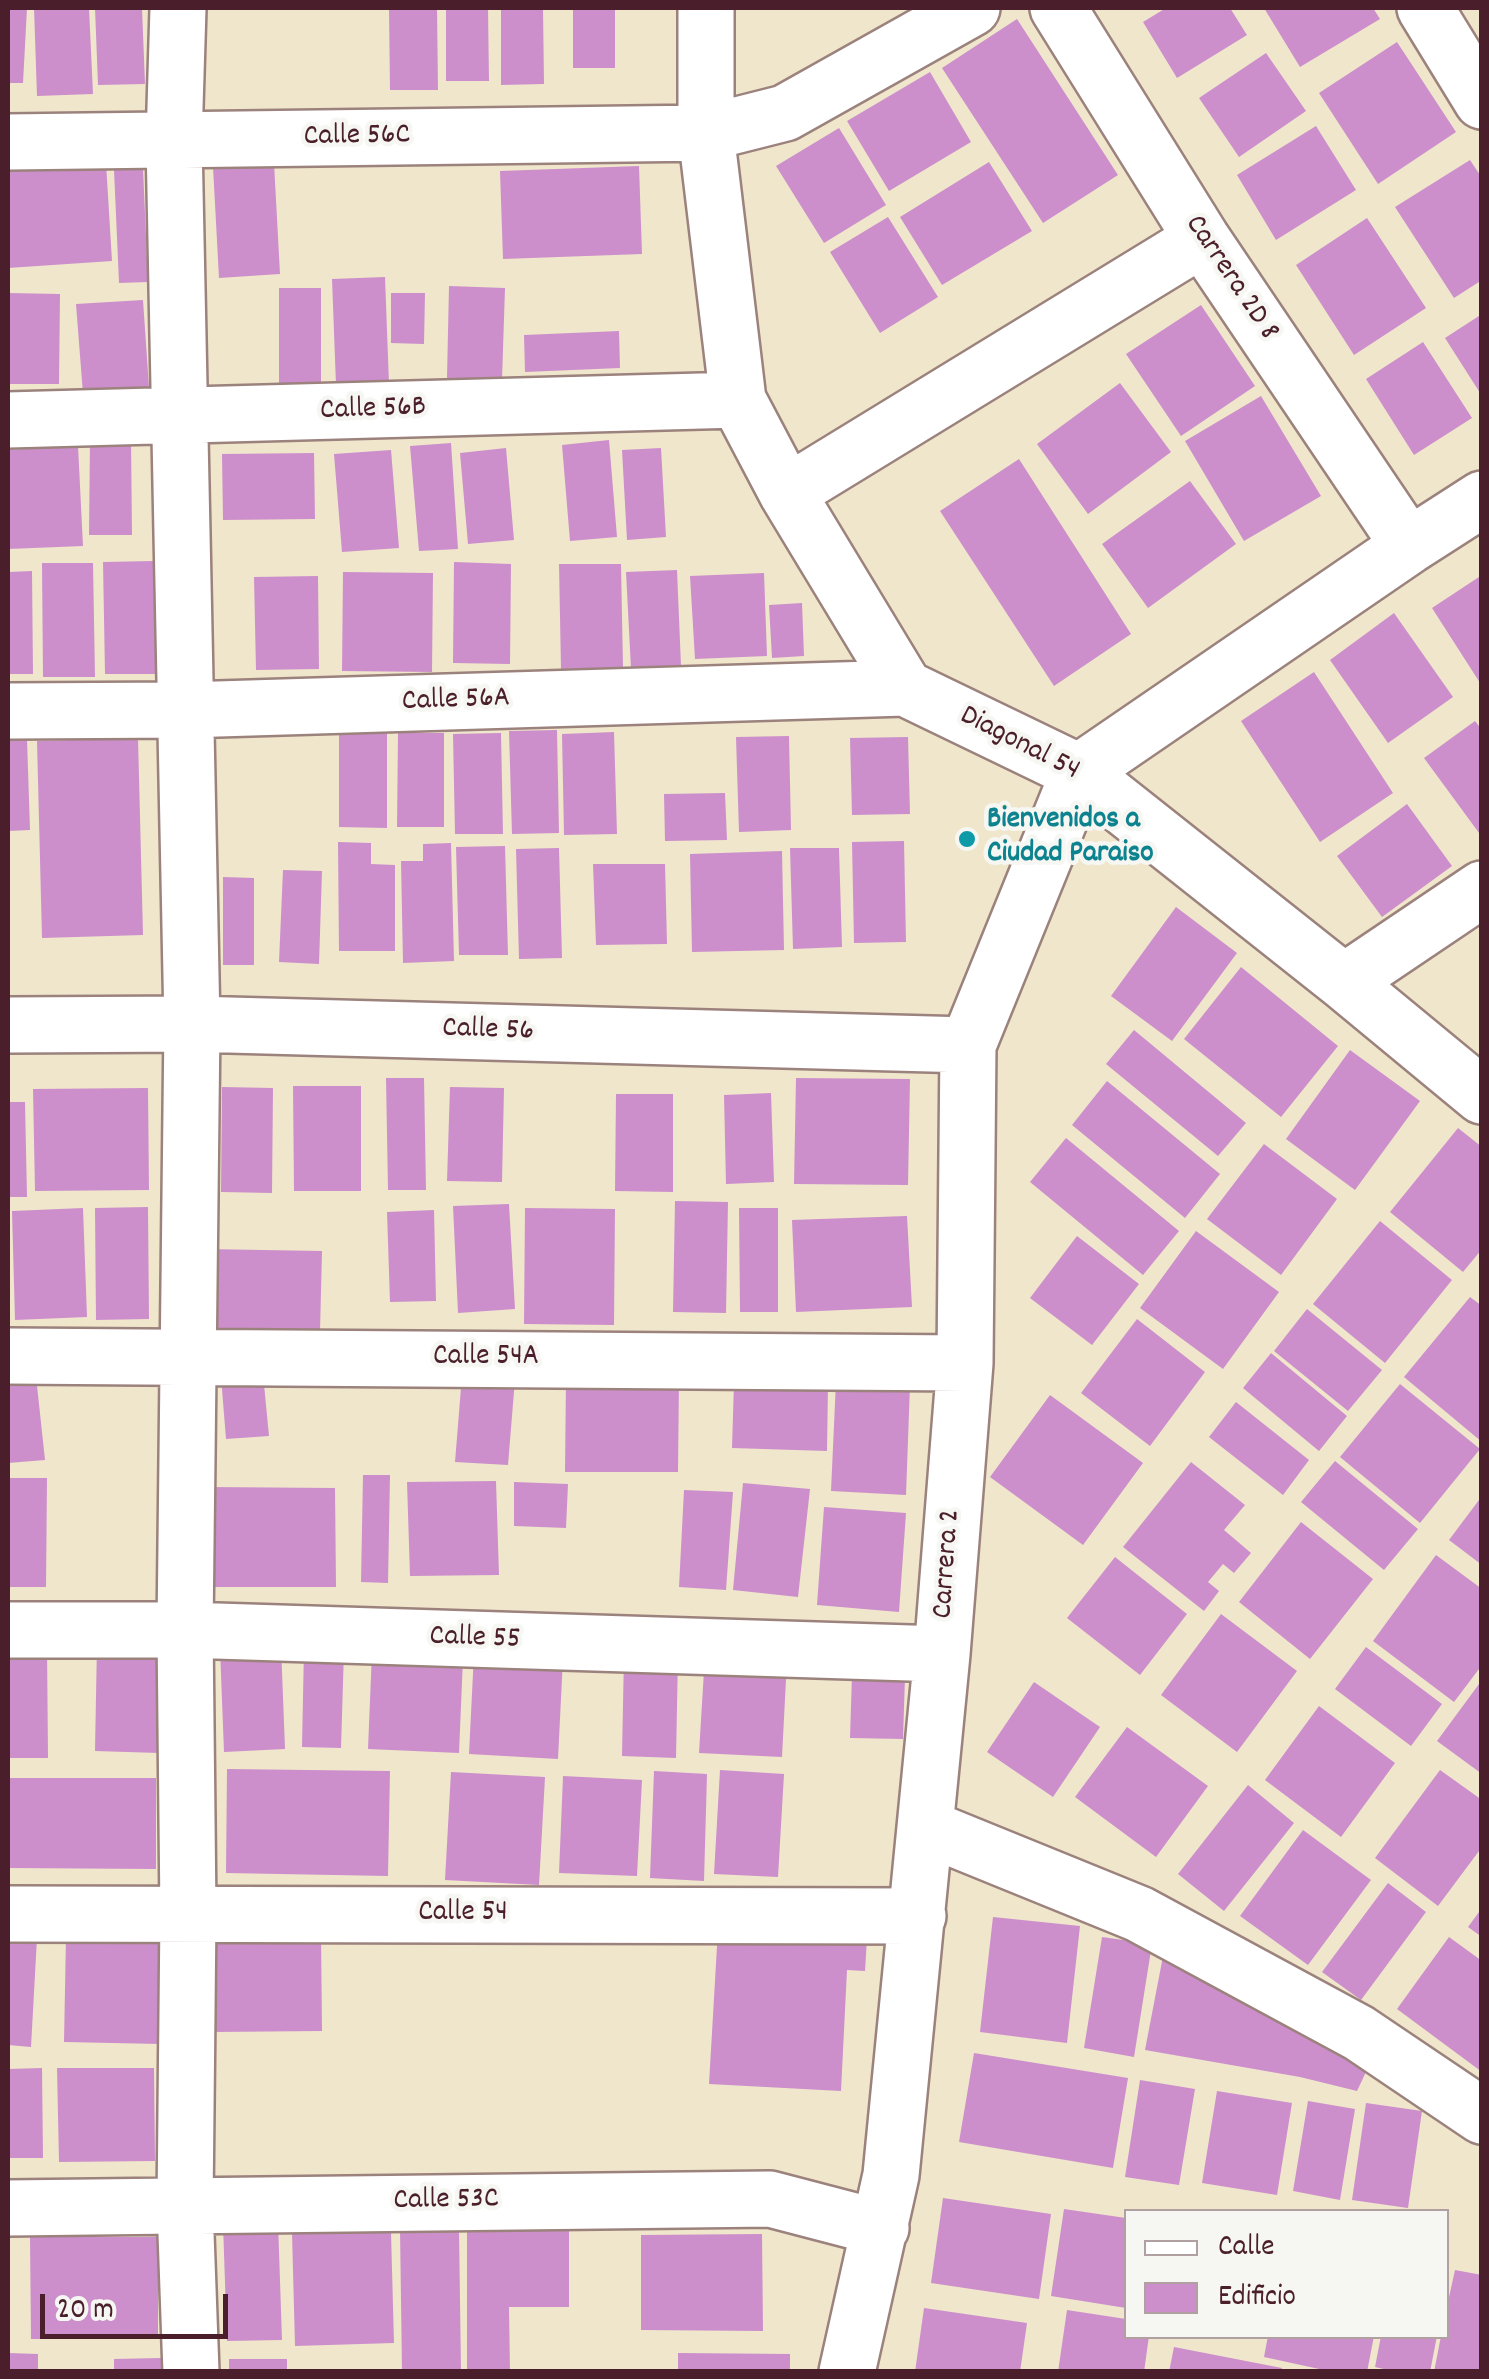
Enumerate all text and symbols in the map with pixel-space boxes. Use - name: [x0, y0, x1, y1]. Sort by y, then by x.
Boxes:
- street label: Calle 56C: [303, 119, 411, 157]
- street label: Carrera 2D 8: [1175, 209, 1285, 349]
- street label: Calle 56B: [319, 391, 427, 431]
- street label: Calle 56A: [401, 682, 511, 722]
- street label: Diagonal 54: [953, 699, 1085, 791]
- place label: Bienvenidos a Ciudad Paraiso: [987, 804, 1154, 874]
- marker: Bienvenidos a Ciudad Paraiso: [956, 828, 978, 850]
- street label: Calle 56: [441, 1012, 535, 1052]
- street label: Calle 54A: [433, 1341, 539, 1377]
- street label: Carrera 2: [927, 1508, 971, 1620]
- street label: Calle 55: [429, 1620, 521, 1660]
- street label: Calle 54: [418, 1897, 508, 1933]
- street label: Calle 53C: [393, 2183, 499, 2221]
- legend: [1124, 2209, 1449, 2339]
- text: Calle: [1218, 2227, 1274, 2270]
- scale bar: [45, 2274, 232, 2336]
- text: Edificio: [1218, 2277, 1296, 2320]
- text: 20 m: [57, 2290, 114, 2333]

